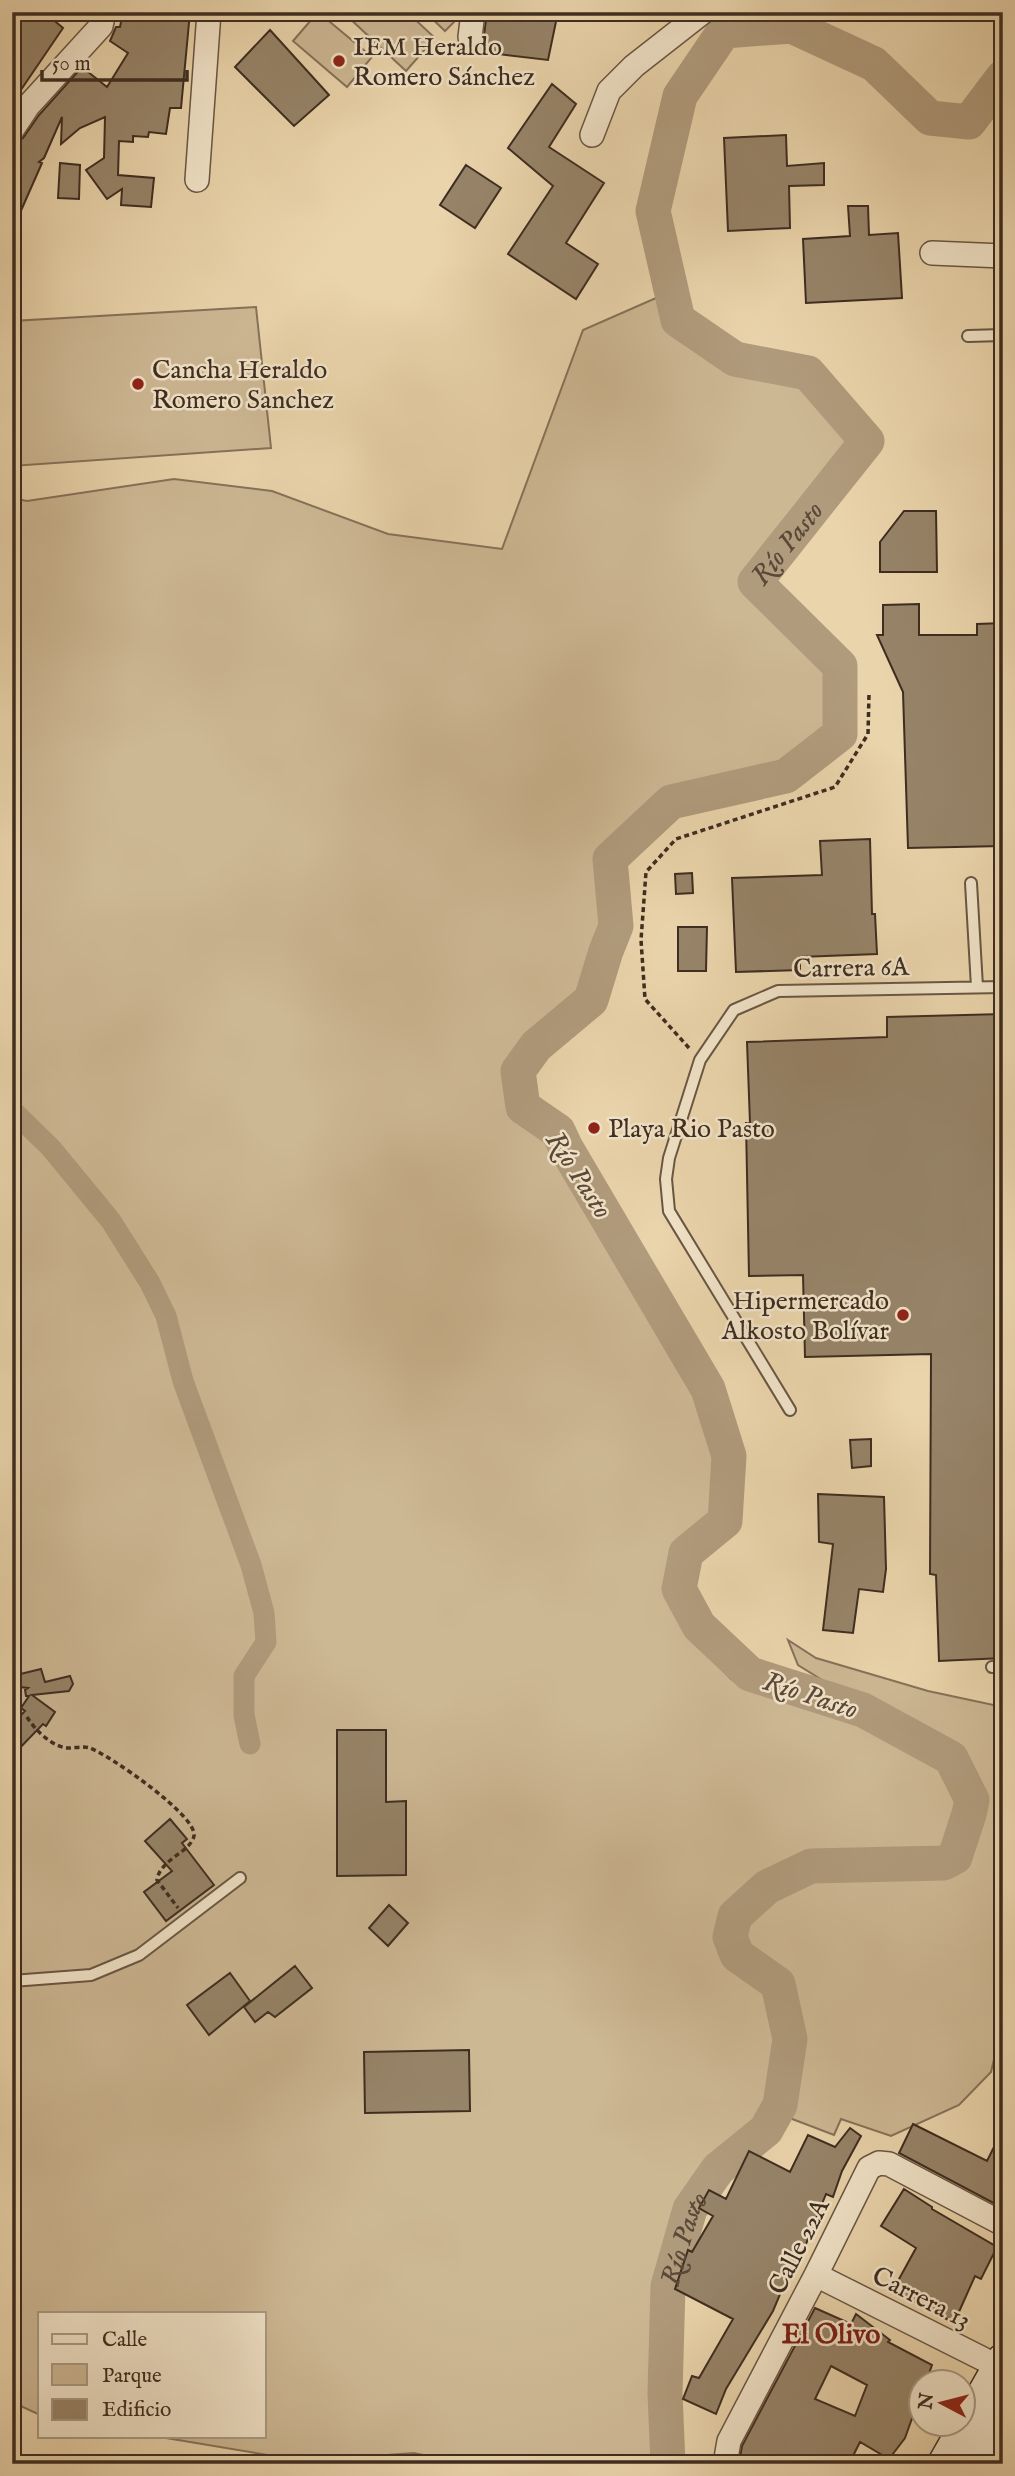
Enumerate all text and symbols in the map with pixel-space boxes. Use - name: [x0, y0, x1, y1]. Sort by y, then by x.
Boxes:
- place label: IEM Heraldo Romero Sánchez: [353, 31, 535, 94]
- scale bar: [42, 38, 187, 82]
- text: 50 m: [52, 51, 91, 78]
- marker: IEM Heraldo Romero Sánchez: [331, 53, 347, 69]
- place label: Cancha Heraldo Romero Sanchez: [152, 354, 334, 417]
- marker: Cancha Heraldo Romero Sanchez: [130, 376, 146, 392]
- water label: Río Pasto: [744, 495, 832, 593]
- street label: Carrera 6A: [793, 951, 911, 986]
- place label: Playa Rio Pasto: [608, 1113, 775, 1146]
- marker: Playa Rio Pasto: [586, 1120, 602, 1136]
- water label: Río Pasto: [537, 1125, 619, 1226]
- place label: Hipermercado Alkosto Bolívar: [721, 1285, 889, 1348]
- marker: Hipermercado Alkosto Bolívar: [895, 1307, 911, 1323]
- water label: Río Pasto: [759, 1665, 862, 1728]
- water label: Río Pasto: [654, 2185, 717, 2290]
- street label: Calle 22A: [761, 2192, 838, 2300]
- street label: Carrera 13: [866, 2259, 976, 2337]
- legend: [38, 2312, 266, 2438]
- district label: El Olivo: [782, 2318, 880, 2353]
- text: Calle: [102, 2327, 147, 2354]
- text: Parque: [102, 2363, 162, 2390]
- north arrow: [906, 2368, 976, 2438]
- text: N: [914, 2391, 940, 2412]
- text: Edificio: [102, 2397, 171, 2424]

